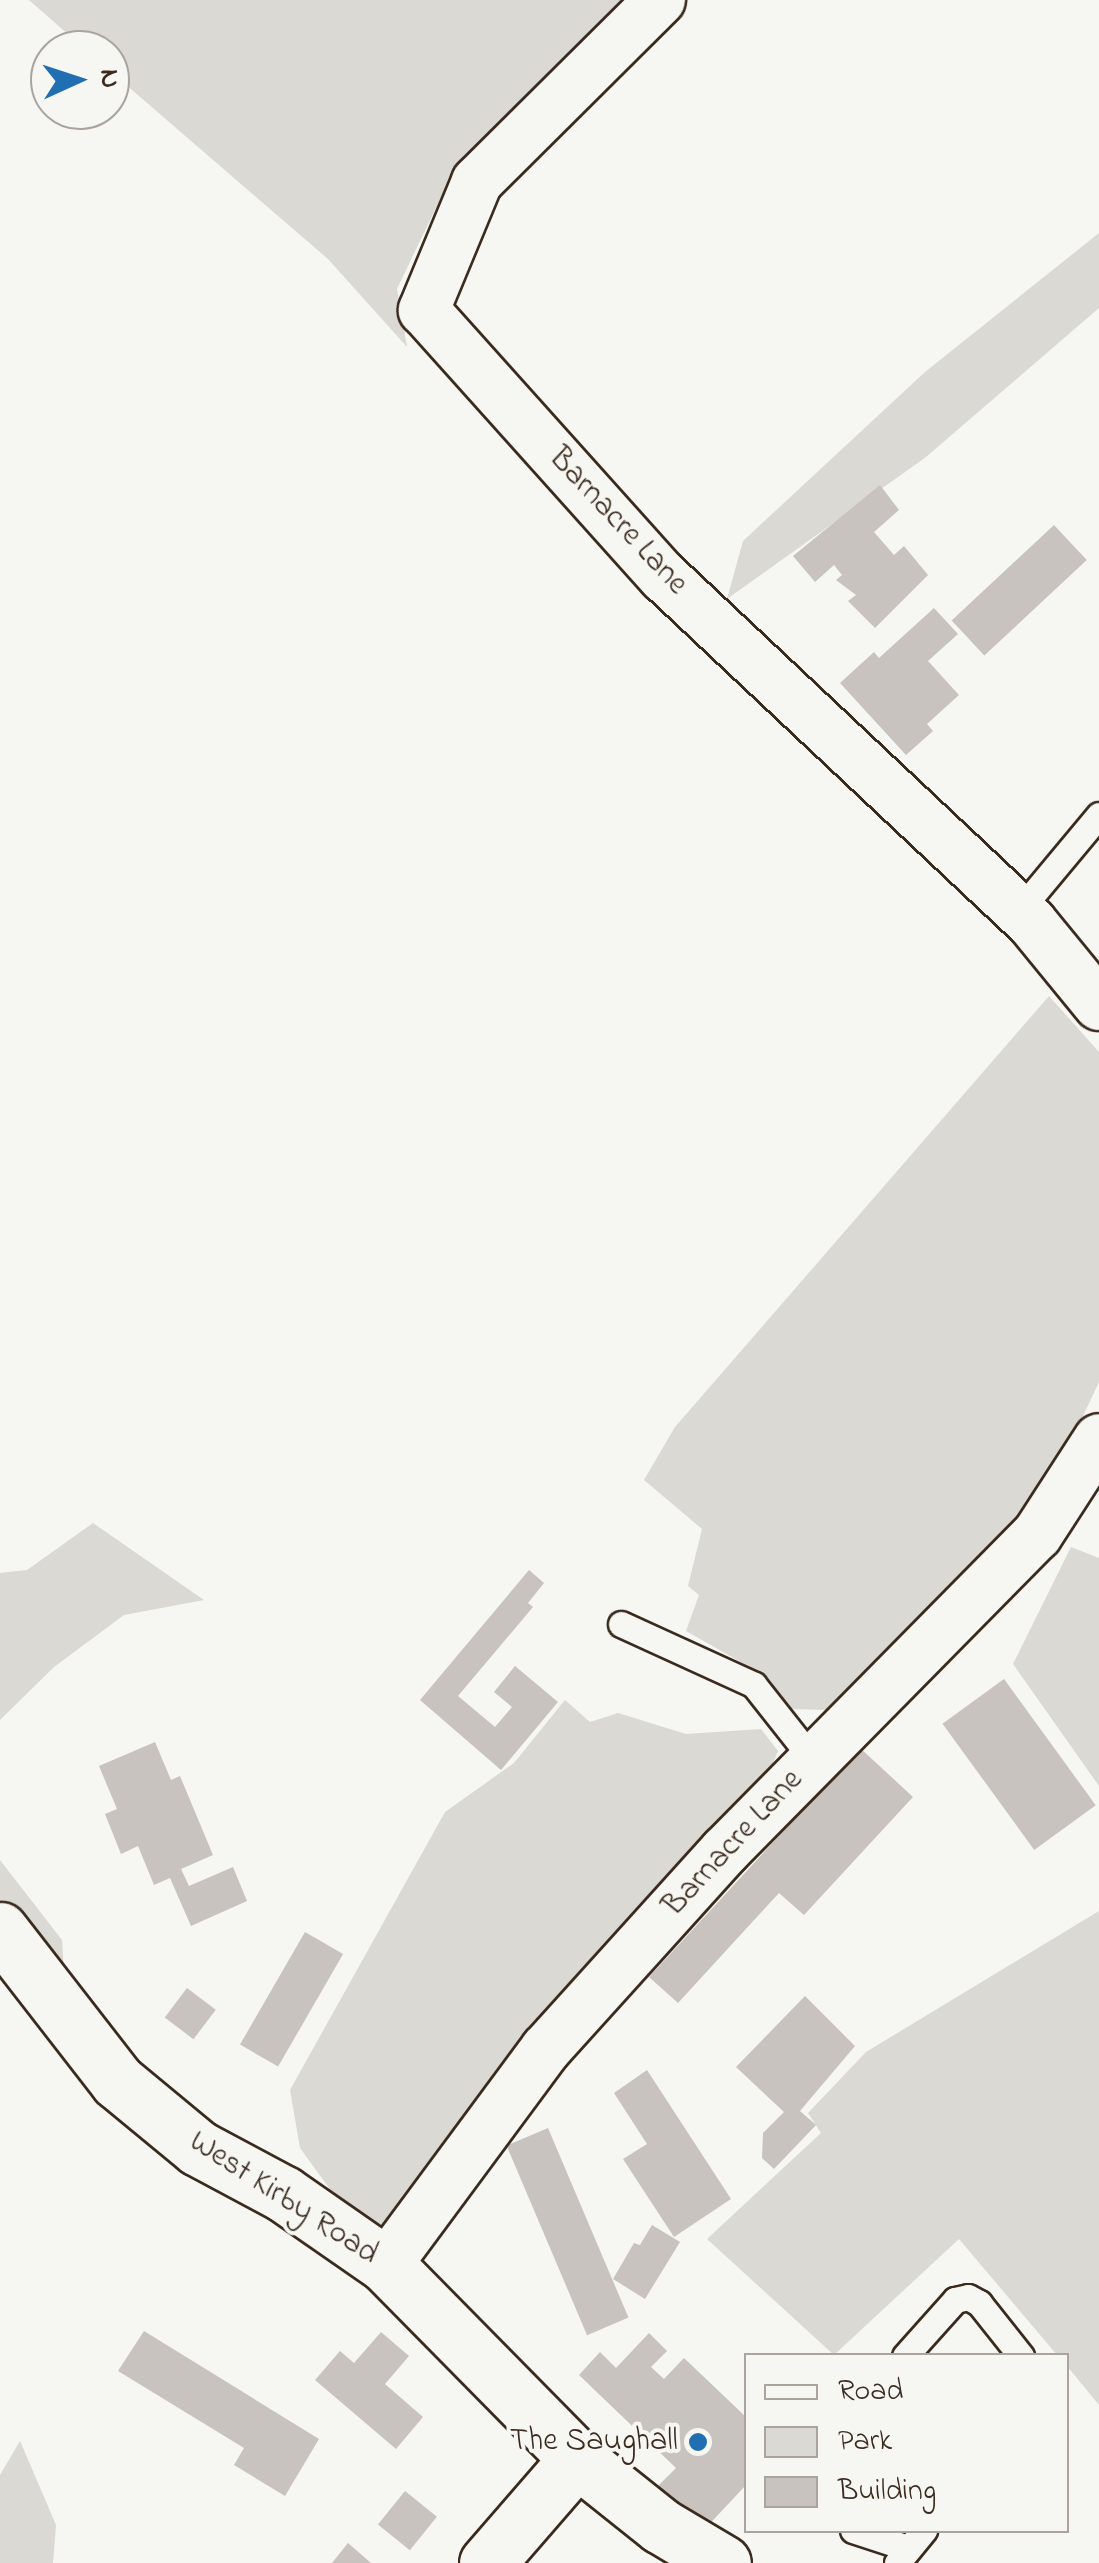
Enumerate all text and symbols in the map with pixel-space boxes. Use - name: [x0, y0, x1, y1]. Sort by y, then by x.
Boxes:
- north arrow: [30, 30, 130, 130]
- text: N: [87, 68, 129, 89]
- street label: Barnacre Lane: [539, 440, 695, 604]
- street label: Barnacre Lane: [656, 1762, 812, 1926]
- street label: West Kirby Road: [181, 2124, 385, 2274]
- legend: [744, 2353, 1069, 2533]
- text: Road: [838, 2370, 903, 2414]
- text: Park: [838, 2420, 892, 2464]
- place label: The Saughall: [510, 2423, 678, 2461]
- marker: The Saughall: [687, 2431, 709, 2453]
- text: Building: [838, 2470, 936, 2514]

